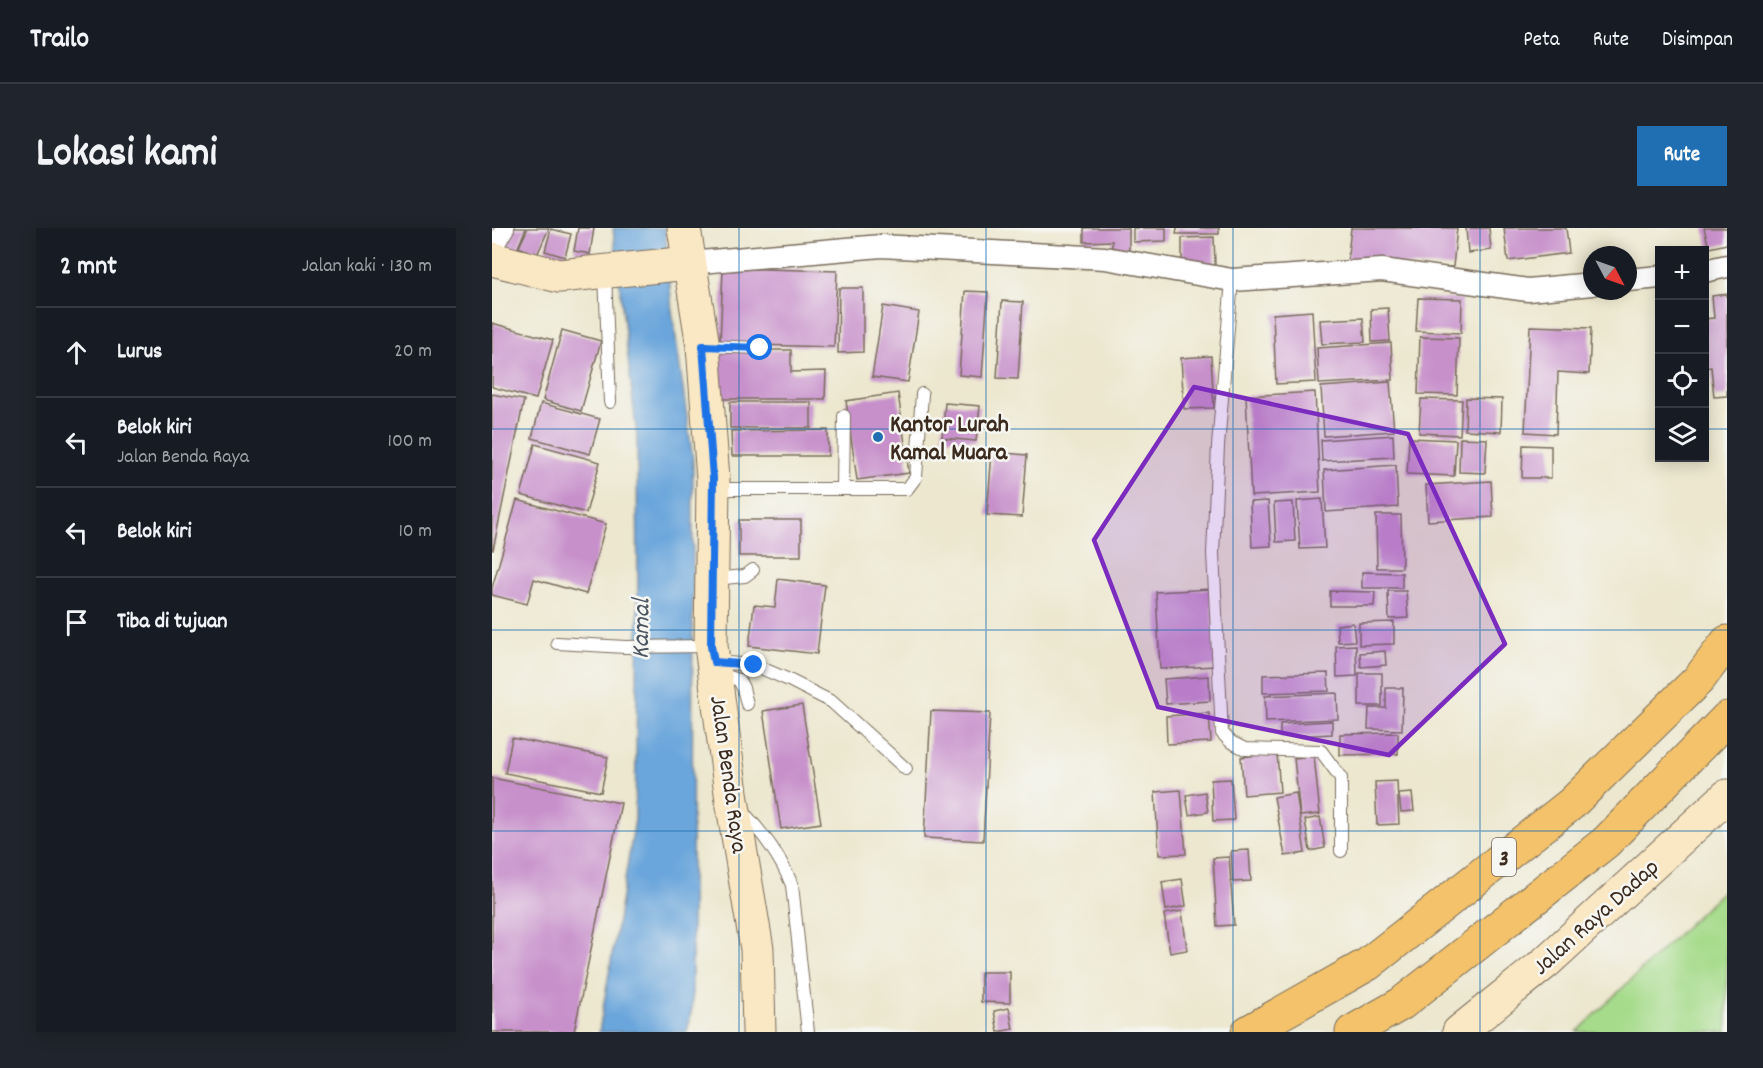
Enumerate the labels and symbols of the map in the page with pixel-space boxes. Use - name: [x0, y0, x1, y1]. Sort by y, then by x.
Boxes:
- north arrow: [1583, 246, 1637, 300]
- route start: [746, 334, 772, 360]
- place label: Kantor Lurah Kamal Muara: [890, 409, 1009, 471]
- marker: Kantor Lurah Kamal Muara: [871, 430, 885, 444]
- water label: Kamal: [623, 597, 662, 660]
- route end: [740, 651, 766, 677]
- street label: Jalan Benda Raya: [699, 694, 755, 856]
- road number: 3: [1492, 838, 1516, 876]
- street label: Jalan Raya Dadap: [1526, 852, 1668, 984]

